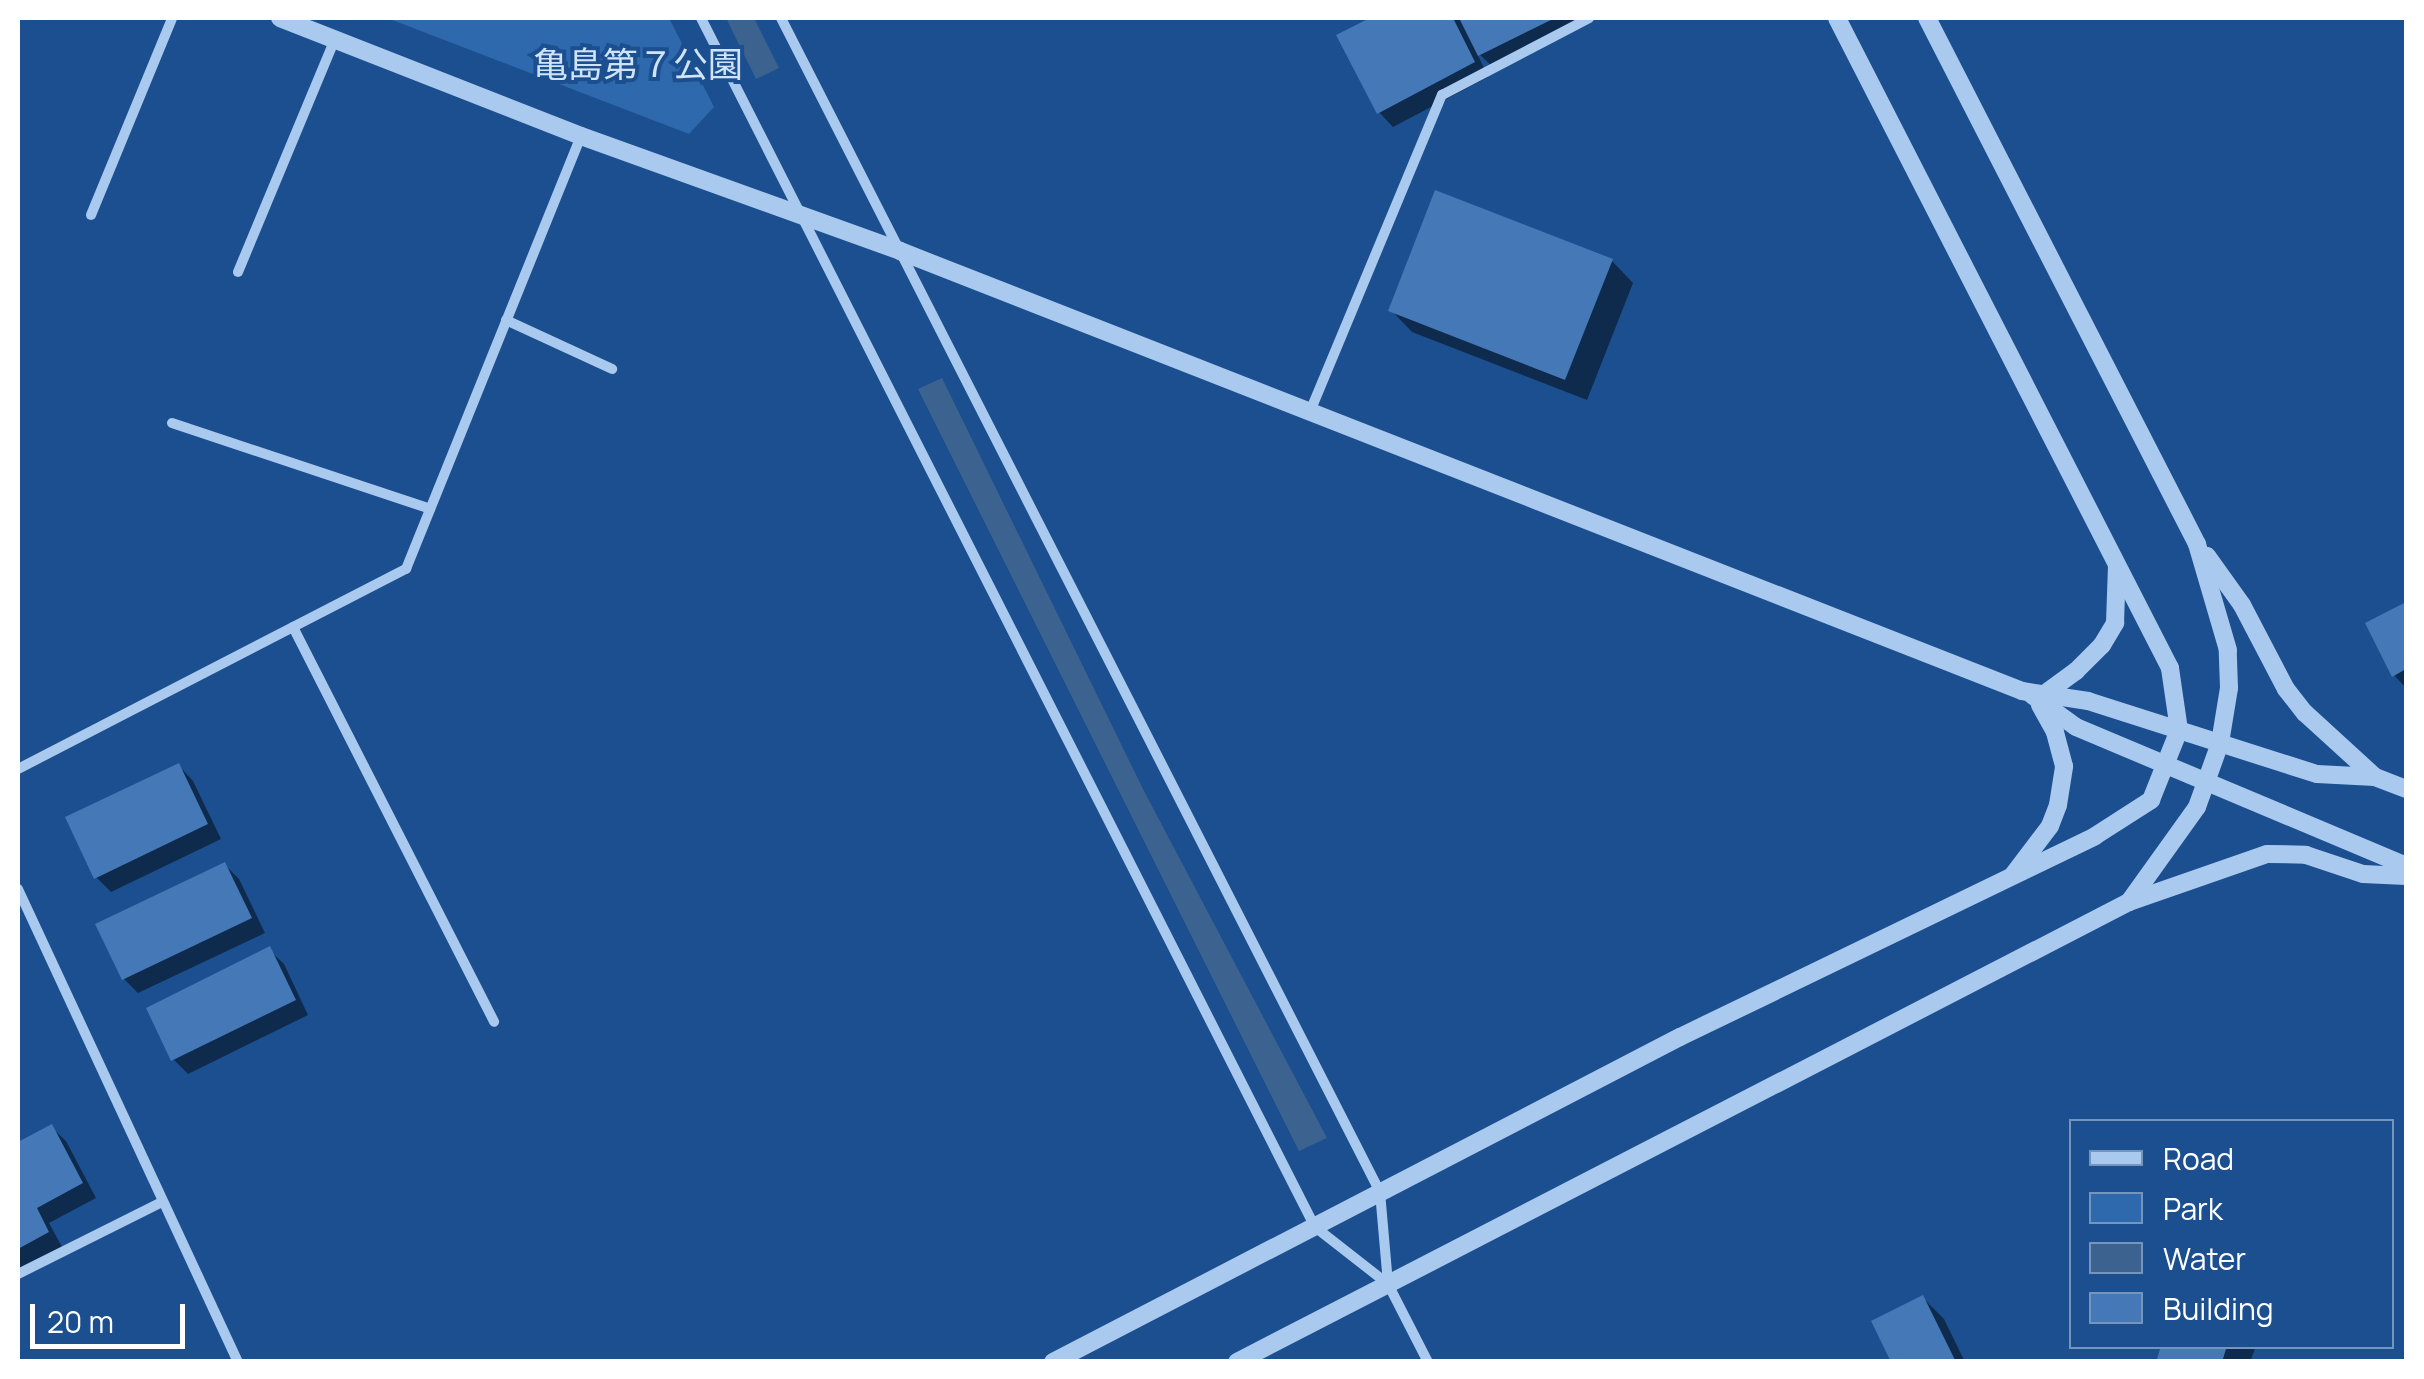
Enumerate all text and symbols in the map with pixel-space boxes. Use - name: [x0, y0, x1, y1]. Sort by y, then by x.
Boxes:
- park label: 亀島第７公園: [533, 43, 743, 85]
- legend: [2069, 1119, 2394, 1349]
- text: Road: [2163, 1138, 2234, 1179]
- text: Park: [2163, 1188, 2223, 1229]
- text: Water: [2163, 1238, 2246, 1279]
- scale bar: [35, 1284, 190, 1346]
- text: Building: [2163, 1288, 2274, 1329]
- text: 20 m: [47, 1301, 114, 1342]

